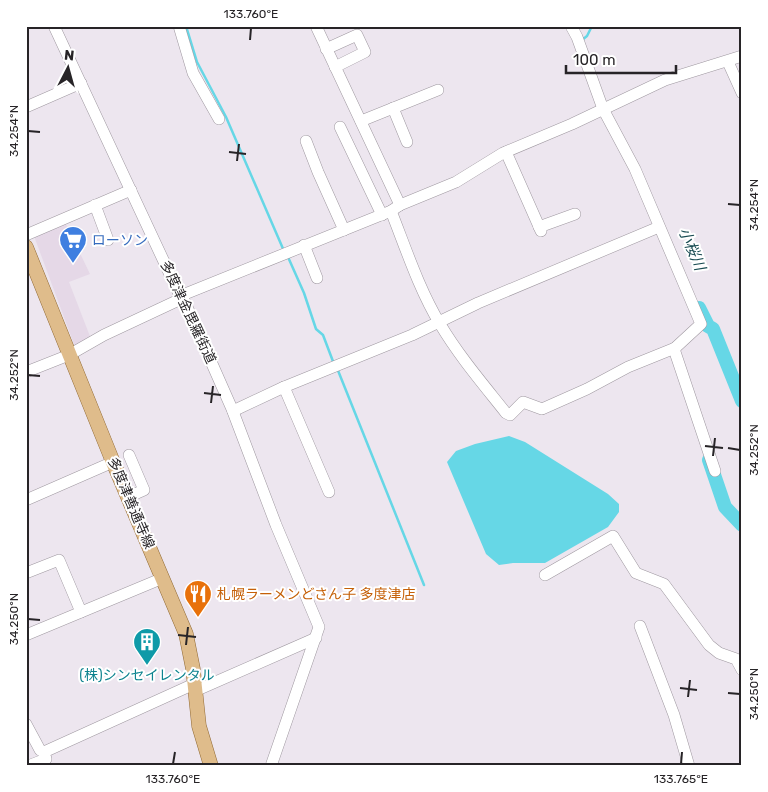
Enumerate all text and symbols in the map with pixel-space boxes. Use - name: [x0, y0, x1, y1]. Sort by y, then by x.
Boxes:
- text: 133.760°E: [224, 7, 278, 21]
- north arrow: [42, 42, 92, 92]
- scale bar: [566, 42, 676, 74]
- text: N: [63, 47, 75, 65]
- text: 100 m: [573, 51, 615, 69]
- text: 34.254°N: [7, 105, 21, 157]
- text: 34.254°N: [747, 179, 761, 231]
- supermarket icon: ローソン: [58, 225, 88, 264]
- water label: 小桜川: [675, 225, 710, 275]
- place label: ローソン: [92, 232, 148, 249]
- street label: 多度津金毘羅街道: [157, 258, 219, 366]
- text: 34.252°N: [7, 349, 21, 401]
- text: 34.252°N: [747, 424, 761, 476]
- street label: 多度津善通寺線: [104, 455, 158, 551]
- restaurant icon: 札幌ラーメンどさん子 多度津店: [183, 579, 213, 618]
- place label: 札幌ラーメンどさん子 多度津店: [217, 586, 415, 603]
- text: 34.250°N: [7, 593, 21, 645]
- building icon: (株)シンセイレンタル: [132, 627, 162, 666]
- place label: (株)シンセイレンタル: [79, 667, 215, 684]
- text: 34.250°N: [747, 668, 761, 720]
- text: 133.760°E: [146, 772, 200, 786]
- text: 133.765°E: [654, 772, 708, 786]

